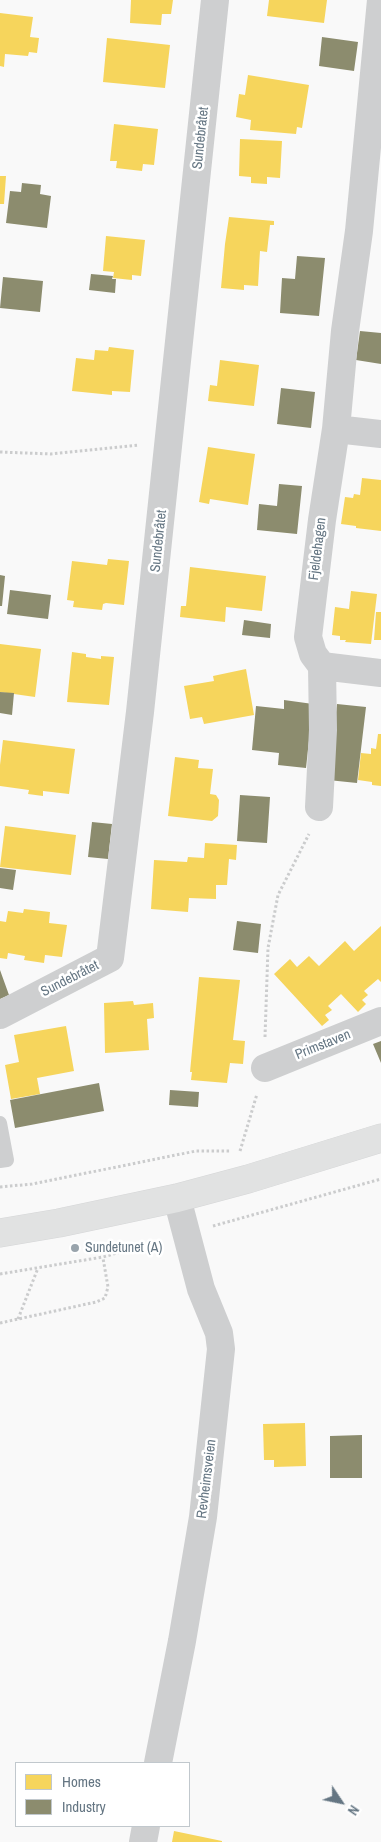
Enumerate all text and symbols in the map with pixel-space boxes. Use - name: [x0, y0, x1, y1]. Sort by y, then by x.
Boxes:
- street label: Sundebråtet: [189, 106, 213, 170]
- street label: Sundebråtet: [147, 509, 171, 573]
- street label: Fjeldehagen: [306, 517, 330, 581]
- street label: Sundebråtet: [38, 957, 102, 1001]
- street label: Primstaven: [293, 1026, 353, 1064]
- place label: Sundetunet (A): [85, 1240, 162, 1256]
- marker: Sundetunet (A): [69, 1242, 81, 1254]
- street label: Revheimsveien: [194, 1438, 220, 1520]
- legend: [15, 1762, 190, 1827]
- text: Homes: [62, 1771, 101, 1792]
- north arrow: [316, 1777, 366, 1827]
- text: Industry: [62, 1796, 106, 1817]
- text: N: [344, 1802, 363, 1819]

